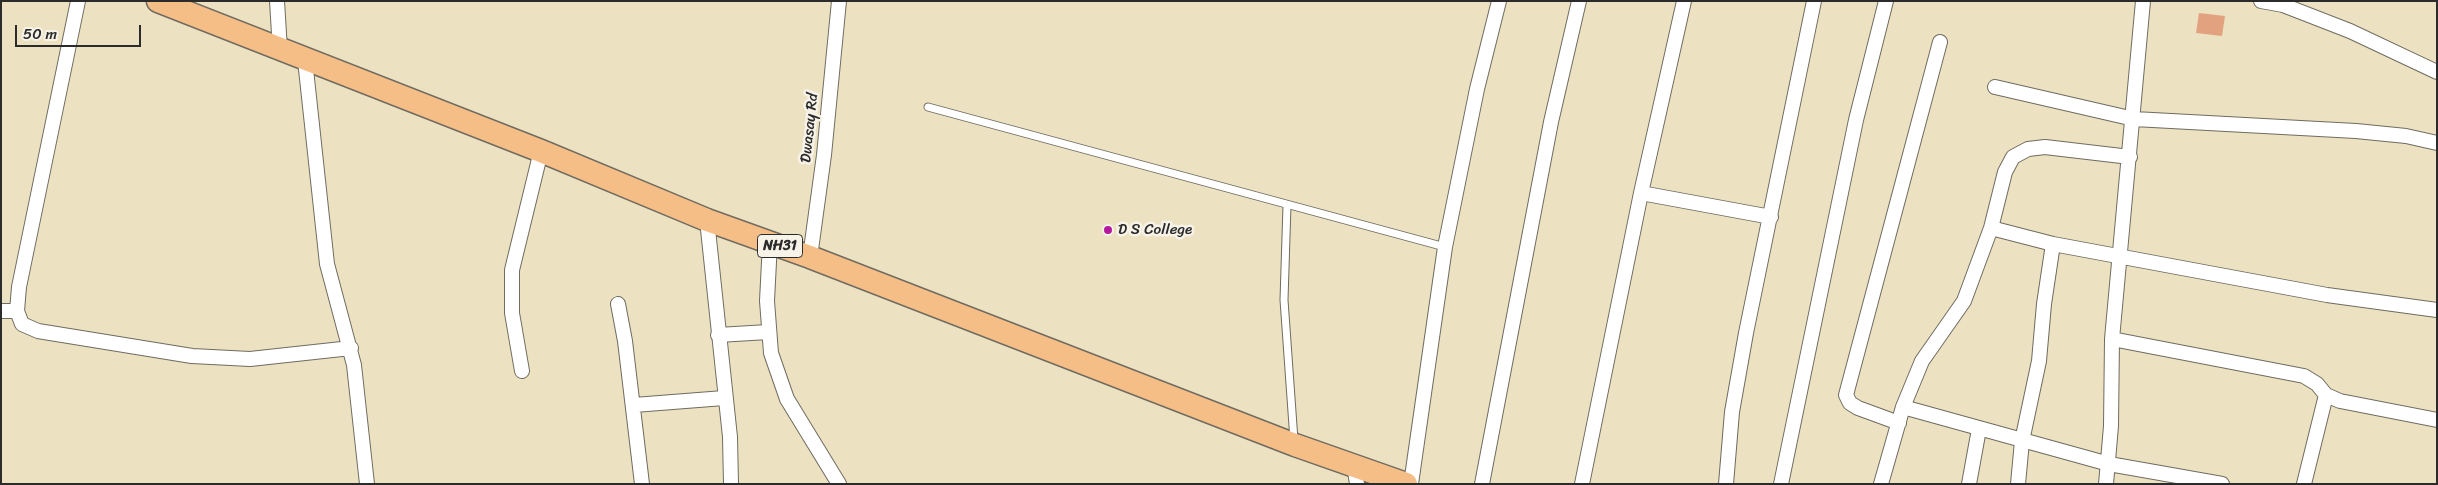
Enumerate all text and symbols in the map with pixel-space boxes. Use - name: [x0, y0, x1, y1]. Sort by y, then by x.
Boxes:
- scale bar: [18, 15, 144, 47]
- text: 50 m: [23, 21, 57, 47]
- street label: Dwasay Rd: [797, 92, 823, 164]
- place label: D S College: [1118, 221, 1192, 239]
- marker: D S College: [1102, 224, 1114, 236]
- road number: NH31: [758, 235, 802, 258]

